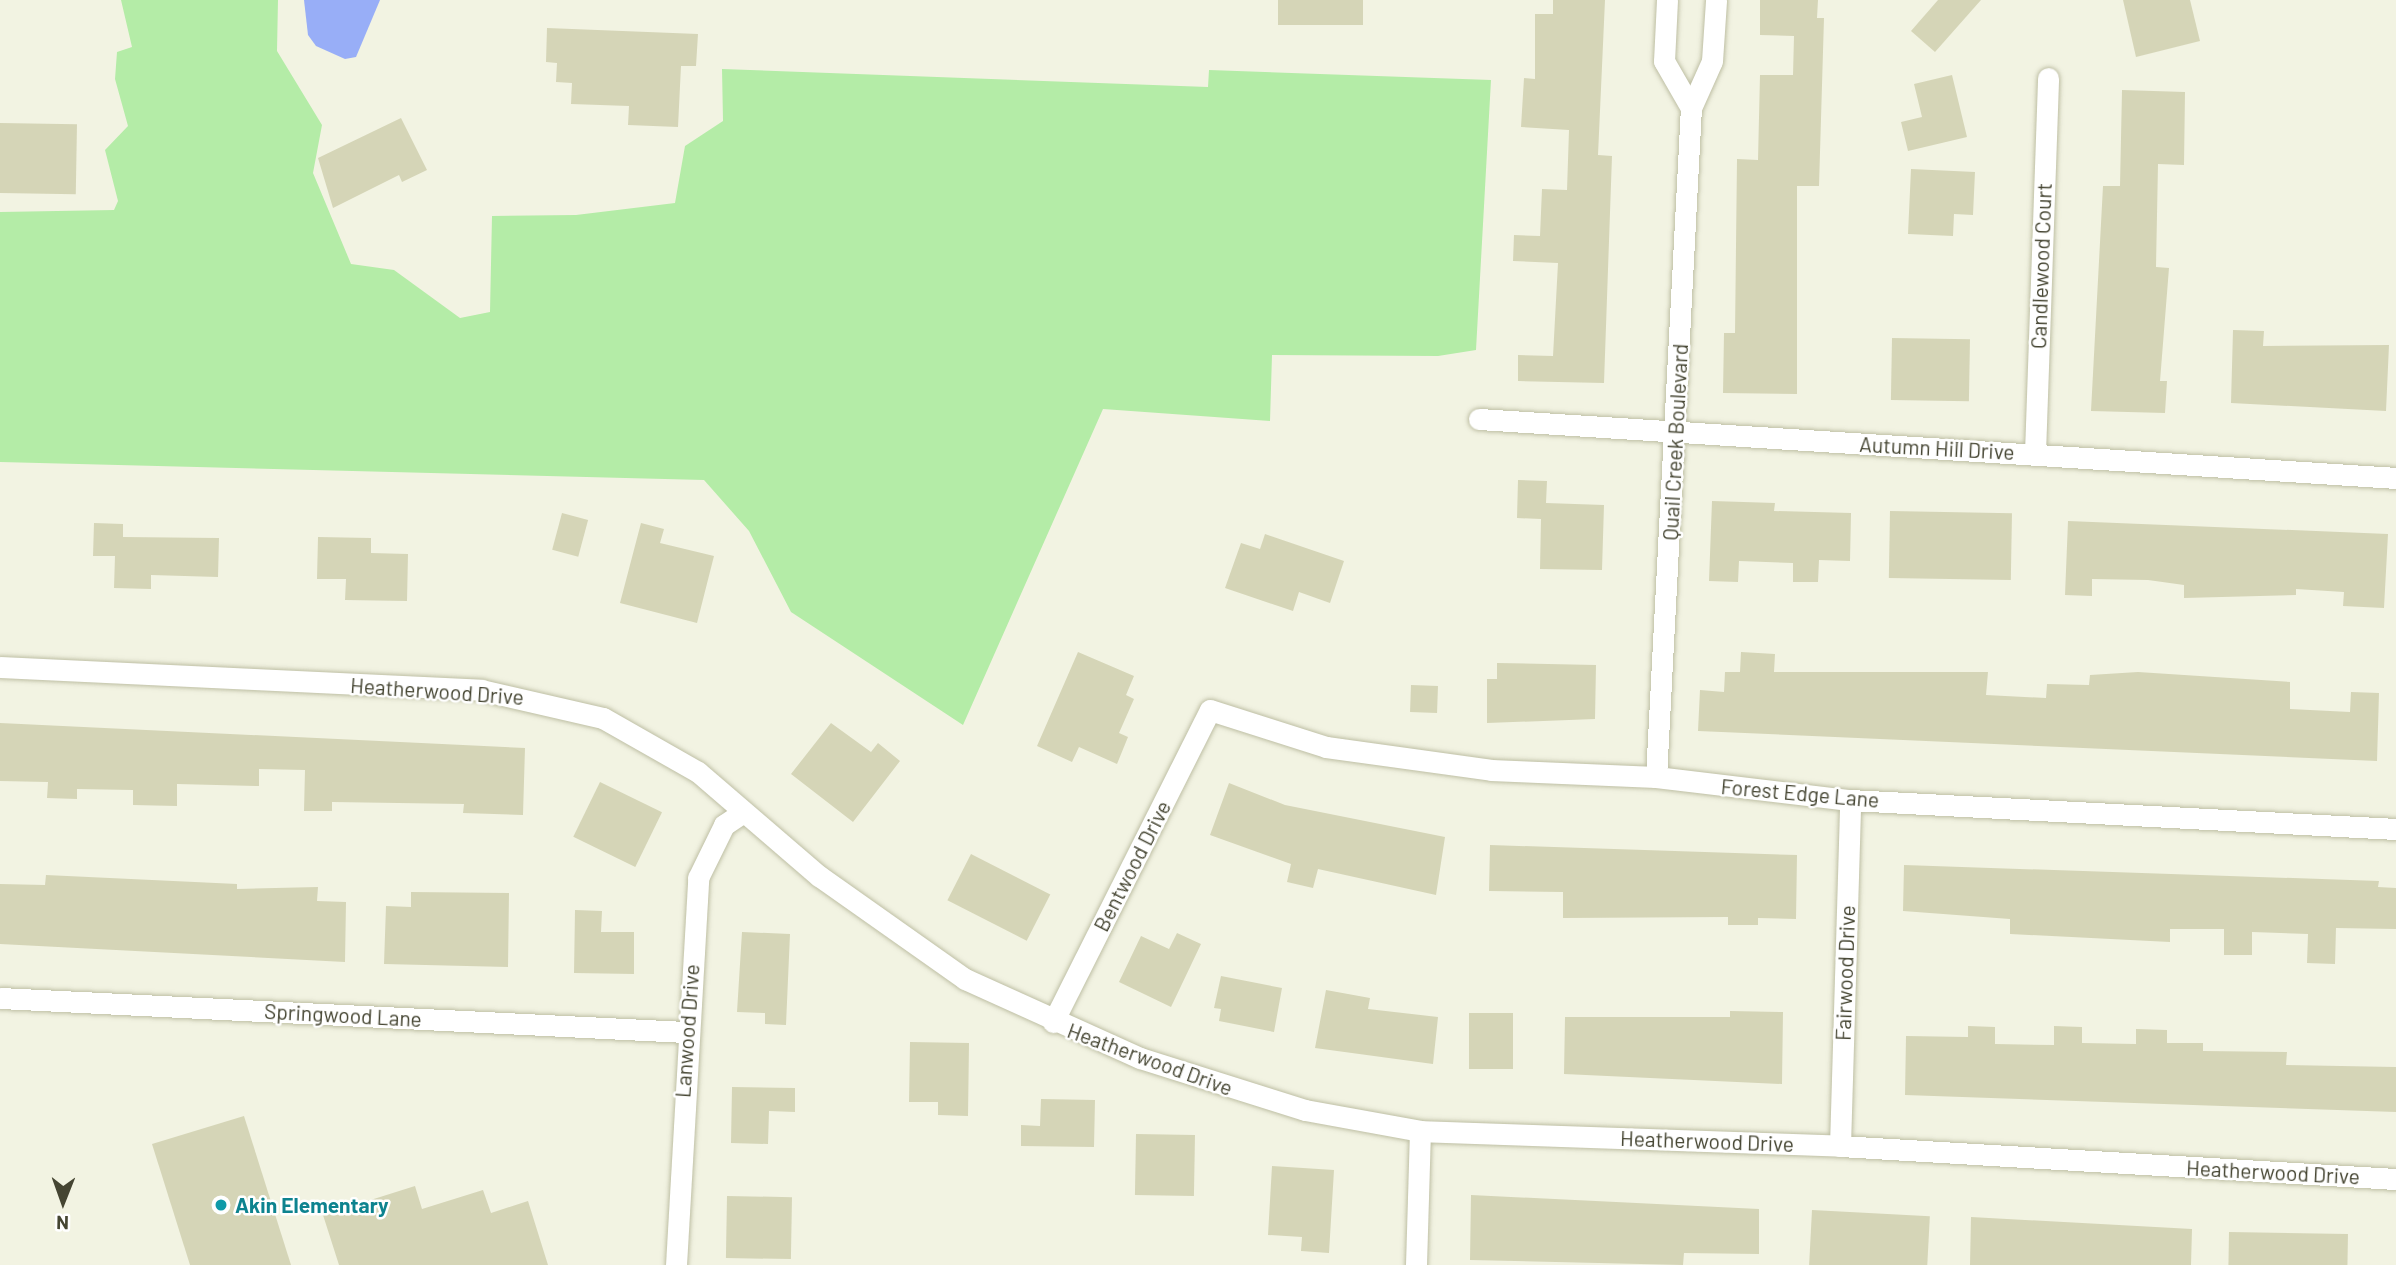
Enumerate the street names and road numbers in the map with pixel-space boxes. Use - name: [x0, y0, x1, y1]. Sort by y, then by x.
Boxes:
- street label: Candlewood Court: [2026, 183, 2056, 349]
- street label: Quail Creek Boulevard: [1657, 343, 1693, 541]
- street label: Autumn Hill Drive: [1859, 431, 2015, 465]
- street label: Heatherwood Drive: [349, 672, 525, 710]
- street label: Forest Edge Lane: [1720, 774, 1880, 812]
- street label: Bentwood Drive: [1088, 796, 1176, 936]
- street label: Fairwood Drive: [1830, 905, 1860, 1041]
- street label: Lanwood Drive: [670, 963, 704, 1099]
- street label: Springwood Lane: [264, 998, 422, 1032]
- street label: Heatherwood Drive: [1064, 1017, 1236, 1101]
- street label: Heatherwood Drive: [1620, 1125, 1794, 1157]
- street label: Heatherwood Drive: [2186, 1155, 2360, 1189]

